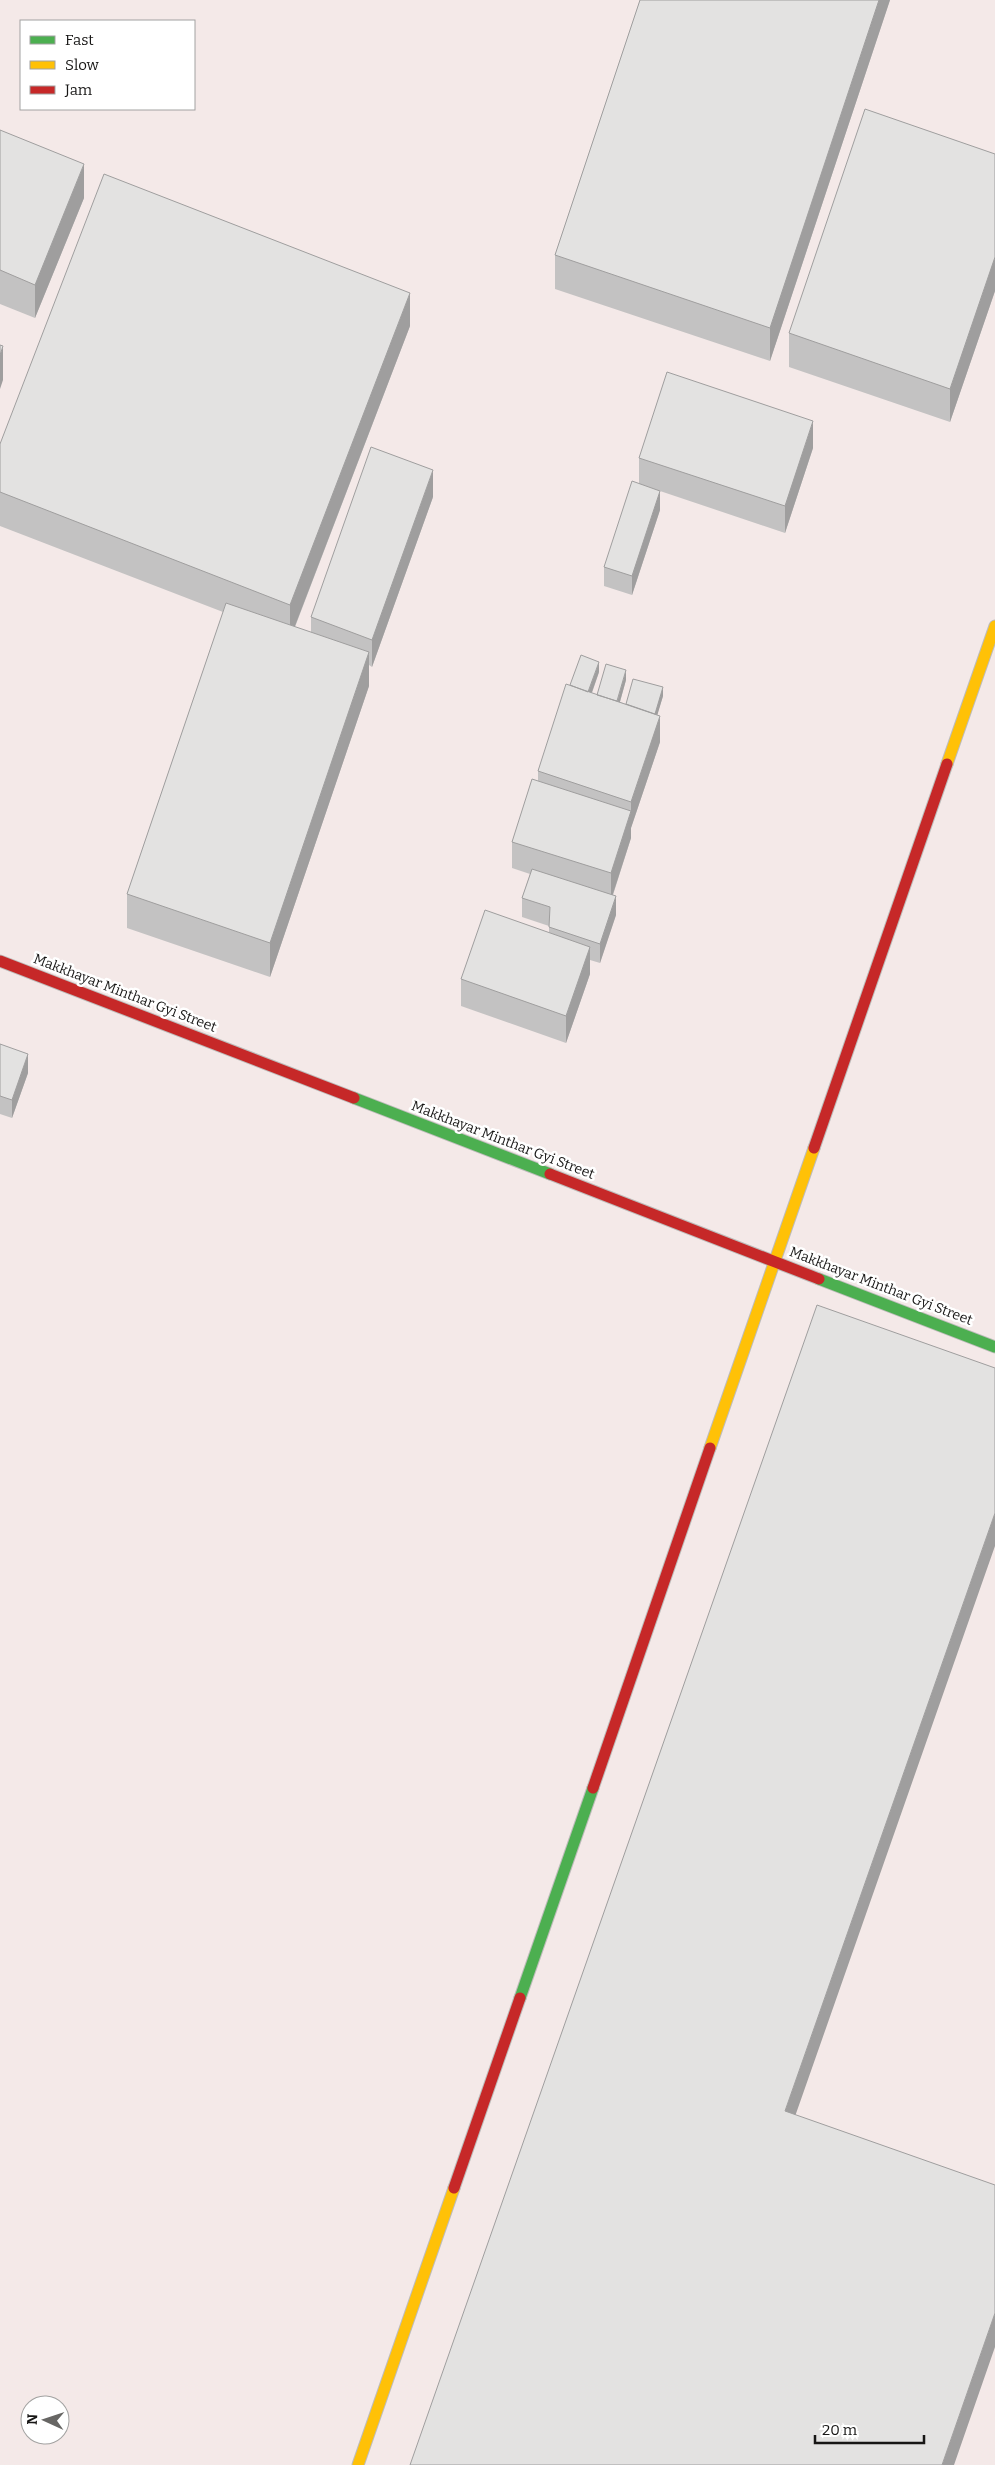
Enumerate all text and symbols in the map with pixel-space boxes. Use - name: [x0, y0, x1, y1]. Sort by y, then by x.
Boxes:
- legend: [20, 20, 195, 110]
- text: Fast: [65, 31, 94, 49]
- text: Slow: [65, 56, 100, 74]
- text: Jam: [64, 81, 93, 99]
- street label: Makkhayar Minthar Gyi Street: [31, 950, 219, 1036]
- street label: Makkhayar Minthar Gyi Street: [409, 1097, 597, 1183]
- street label: Makkhayar Minthar Gyi Street: [787, 1243, 975, 1329]
- north arrow: [20, 2395, 70, 2445]
- scale bar: [815, 2412, 924, 2444]
- text: N: [24, 2413, 41, 2425]
- text: 20 m: [822, 2421, 858, 2439]

